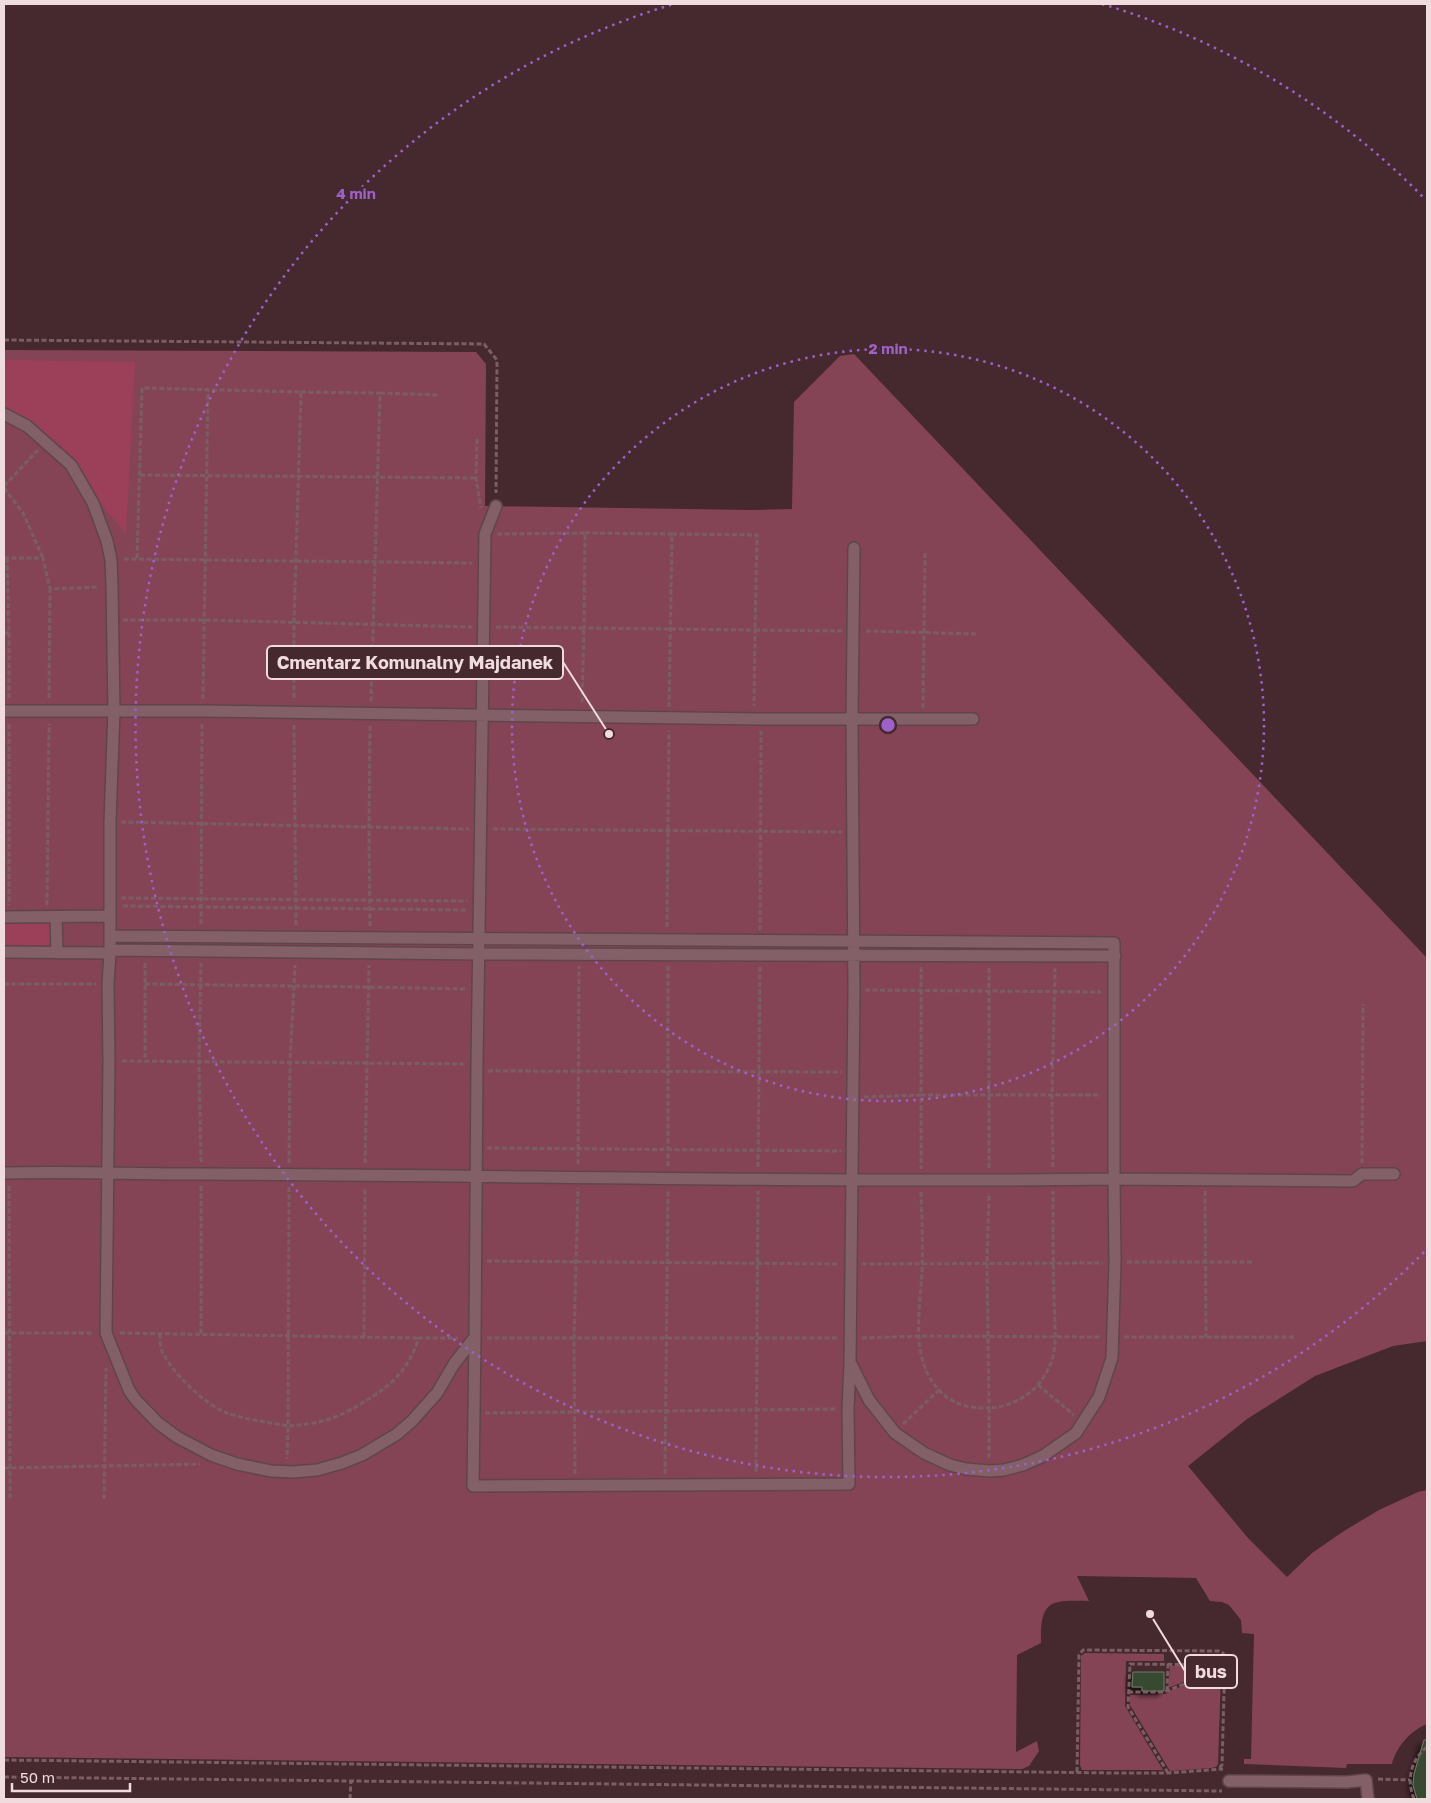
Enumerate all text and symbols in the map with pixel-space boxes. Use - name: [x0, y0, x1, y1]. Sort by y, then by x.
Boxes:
- text: 4 min: [336, 184, 376, 202]
- text: 2 min: [868, 339, 908, 357]
- callout: Cmentarz Komunalny Majdanek: [267, 646, 563, 679]
- text: Cmentarz Komunalny Majdanek: [277, 651, 554, 673]
- centre of rings: [879, 716, 897, 734]
- callout: bus: [1185, 1655, 1237, 1688]
- text: bus: [1195, 1660, 1227, 1682]
- scale bar: [12, 1760, 130, 1792]
- text: 50 m: [20, 1768, 55, 1786]

